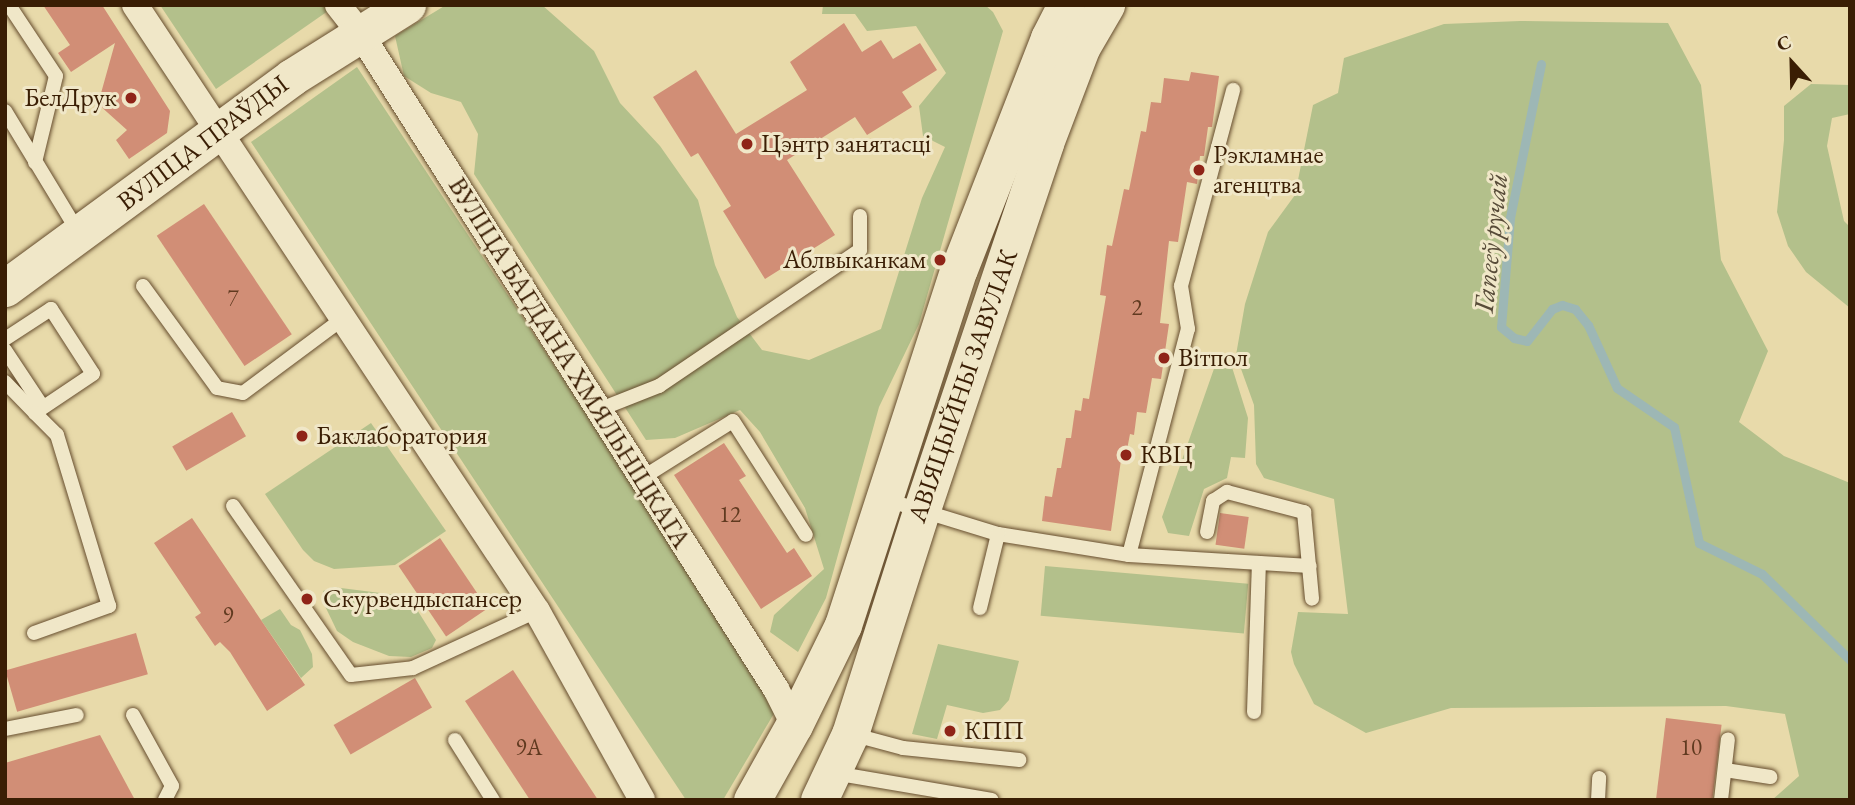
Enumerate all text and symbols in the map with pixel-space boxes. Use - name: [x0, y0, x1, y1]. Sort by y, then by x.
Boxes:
- north arrow: [1757, 28, 1827, 98]
- text: С: [1773, 29, 1795, 57]
- street label: ВУЛІЦА ПРАЎДЫ: [111, 69, 295, 217]
- place label: БелДрук: [24, 82, 117, 114]
- marker: БелДрук: [123, 90, 139, 106]
- place label: Цэнтр занятасці: [761, 128, 931, 160]
- marker: Цэнтр занятасці: [739, 136, 755, 152]
- place label: Рэкламнае агенцтва: [1213, 139, 1324, 200]
- marker: Рэкламнае агенцтва: [1191, 162, 1207, 178]
- water label: Гапееў ручай: [1466, 171, 1514, 315]
- street label: ВУЛІЦА БАГДАНА ХМЯЛЬНІЦКАГА: [441, 172, 697, 554]
- place label: Аблвыканкам: [783, 244, 926, 276]
- street label: АВІЯЦЫЙНЫ ЗАВУЛАК: [902, 245, 1024, 527]
- marker: Аблвыканкам: [932, 252, 948, 268]
- house number: 7: [227, 284, 239, 312]
- house number: 2: [1131, 293, 1143, 321]
- place label: Вітпол: [1178, 342, 1248, 374]
- marker: Вітпол: [1156, 350, 1172, 366]
- place label: Баклаборатория: [316, 420, 487, 452]
- marker: Баклаборатория: [294, 428, 310, 444]
- place label: КВЦ: [1140, 439, 1193, 471]
- marker: КВЦ: [1118, 447, 1134, 463]
- house number: 12: [719, 500, 741, 528]
- place label: Скурвендыспансер: [323, 583, 522, 615]
- marker: Скурвендыспансер: [297, 589, 317, 609]
- house number: 9: [222, 601, 234, 629]
- place label: КПП: [964, 715, 1024, 747]
- marker: КПП: [942, 723, 958, 739]
- house number: 9А: [516, 733, 542, 761]
- house number: 10: [1680, 733, 1702, 761]

